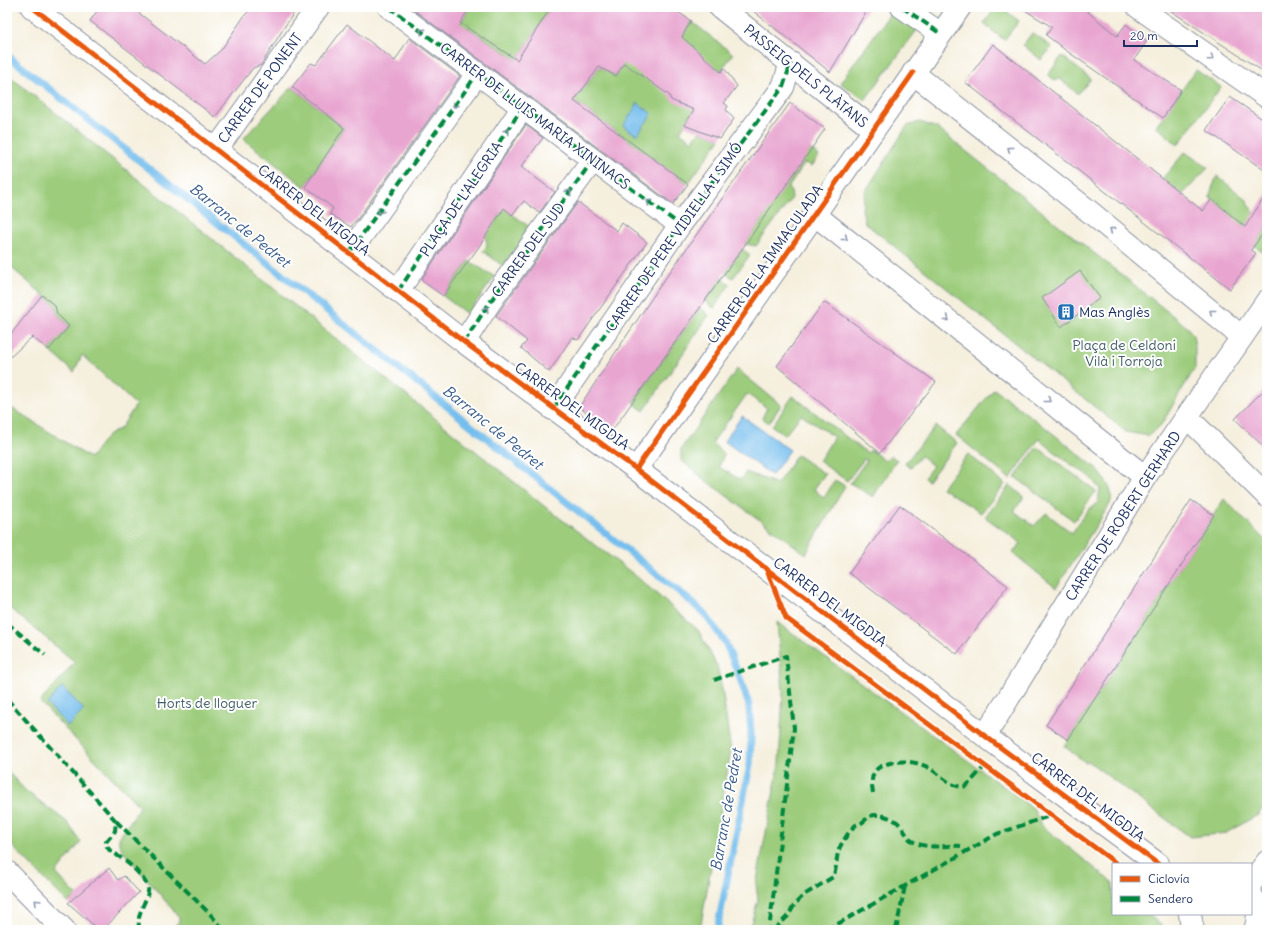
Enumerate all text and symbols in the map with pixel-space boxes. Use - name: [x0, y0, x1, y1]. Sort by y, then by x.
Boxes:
- street label: PASSEIG DELS PLÀTANS: [740, 20, 872, 132]
- scale bar: [1124, 22, 1197, 48]
- text: 20 m: [1130, 28, 1158, 43]
- street label: CARRER DE PONENT: [214, 29, 306, 147]
- one-way arrow: [419, 29, 426, 36]
- street label: CARRER DE LLUIS MARIA XININACS: [436, 39, 634, 194]
- one-way arrow: [1207, 53, 1214, 61]
- one-way arrow: [452, 101, 460, 108]
- one-way arrow: [502, 129, 509, 136]
- street label: PLAÇA DE L'ALEGRIA: [416, 138, 506, 260]
- street label: CARRER DE PERE VIDIELLA I SIMÓ: [602, 139, 747, 335]
- one-way arrow: [1007, 147, 1014, 154]
- street label: CARRER DEL MIGDIA: [254, 161, 374, 259]
- water label: Barranc de Pedret: [186, 179, 295, 272]
- street label: CARRER DE LA IMMACULADA: [703, 181, 827, 347]
- one-way arrow: [564, 189, 572, 196]
- street label: CARRER DEL SUD: [488, 199, 568, 301]
- one-way arrow: [646, 200, 653, 207]
- one-way arrow: [377, 207, 384, 214]
- one-way arrow: [1109, 227, 1116, 234]
- one-way arrow: [840, 233, 847, 240]
- building icon: Mas Anglès: [1056, 302, 1076, 322]
- place label: Mas Anglès: [1079, 303, 1150, 321]
- one-way arrow: [481, 306, 488, 313]
- one-way arrow: [1210, 310, 1217, 317]
- one-way arrow: [942, 314, 949, 321]
- park label: Plaça de Celdoni Vilà i Torroja: [1072, 336, 1176, 370]
- street label: CARRER DEL MIGDIA: [511, 358, 633, 454]
- water label: Barranc de Pedret: [439, 381, 548, 474]
- one-way arrow: [1044, 395, 1051, 402]
- street label: CARRER DE ROBERT GERHARD: [1061, 427, 1185, 605]
- street label: CARRER DEL MIGDIA: [770, 553, 890, 651]
- park label: Horts de lloguer: [157, 694, 257, 712]
- water label: Barranc de Pedret: [706, 746, 746, 872]
- street label: CARRER DEL MIGDIA: [1028, 748, 1148, 846]
- legend: [1112, 863, 1252, 915]
- text: Ciclovía: [1148, 871, 1190, 886]
- text: Sendero: [1148, 891, 1193, 906]
- one-way arrow: [34, 899, 42, 907]

